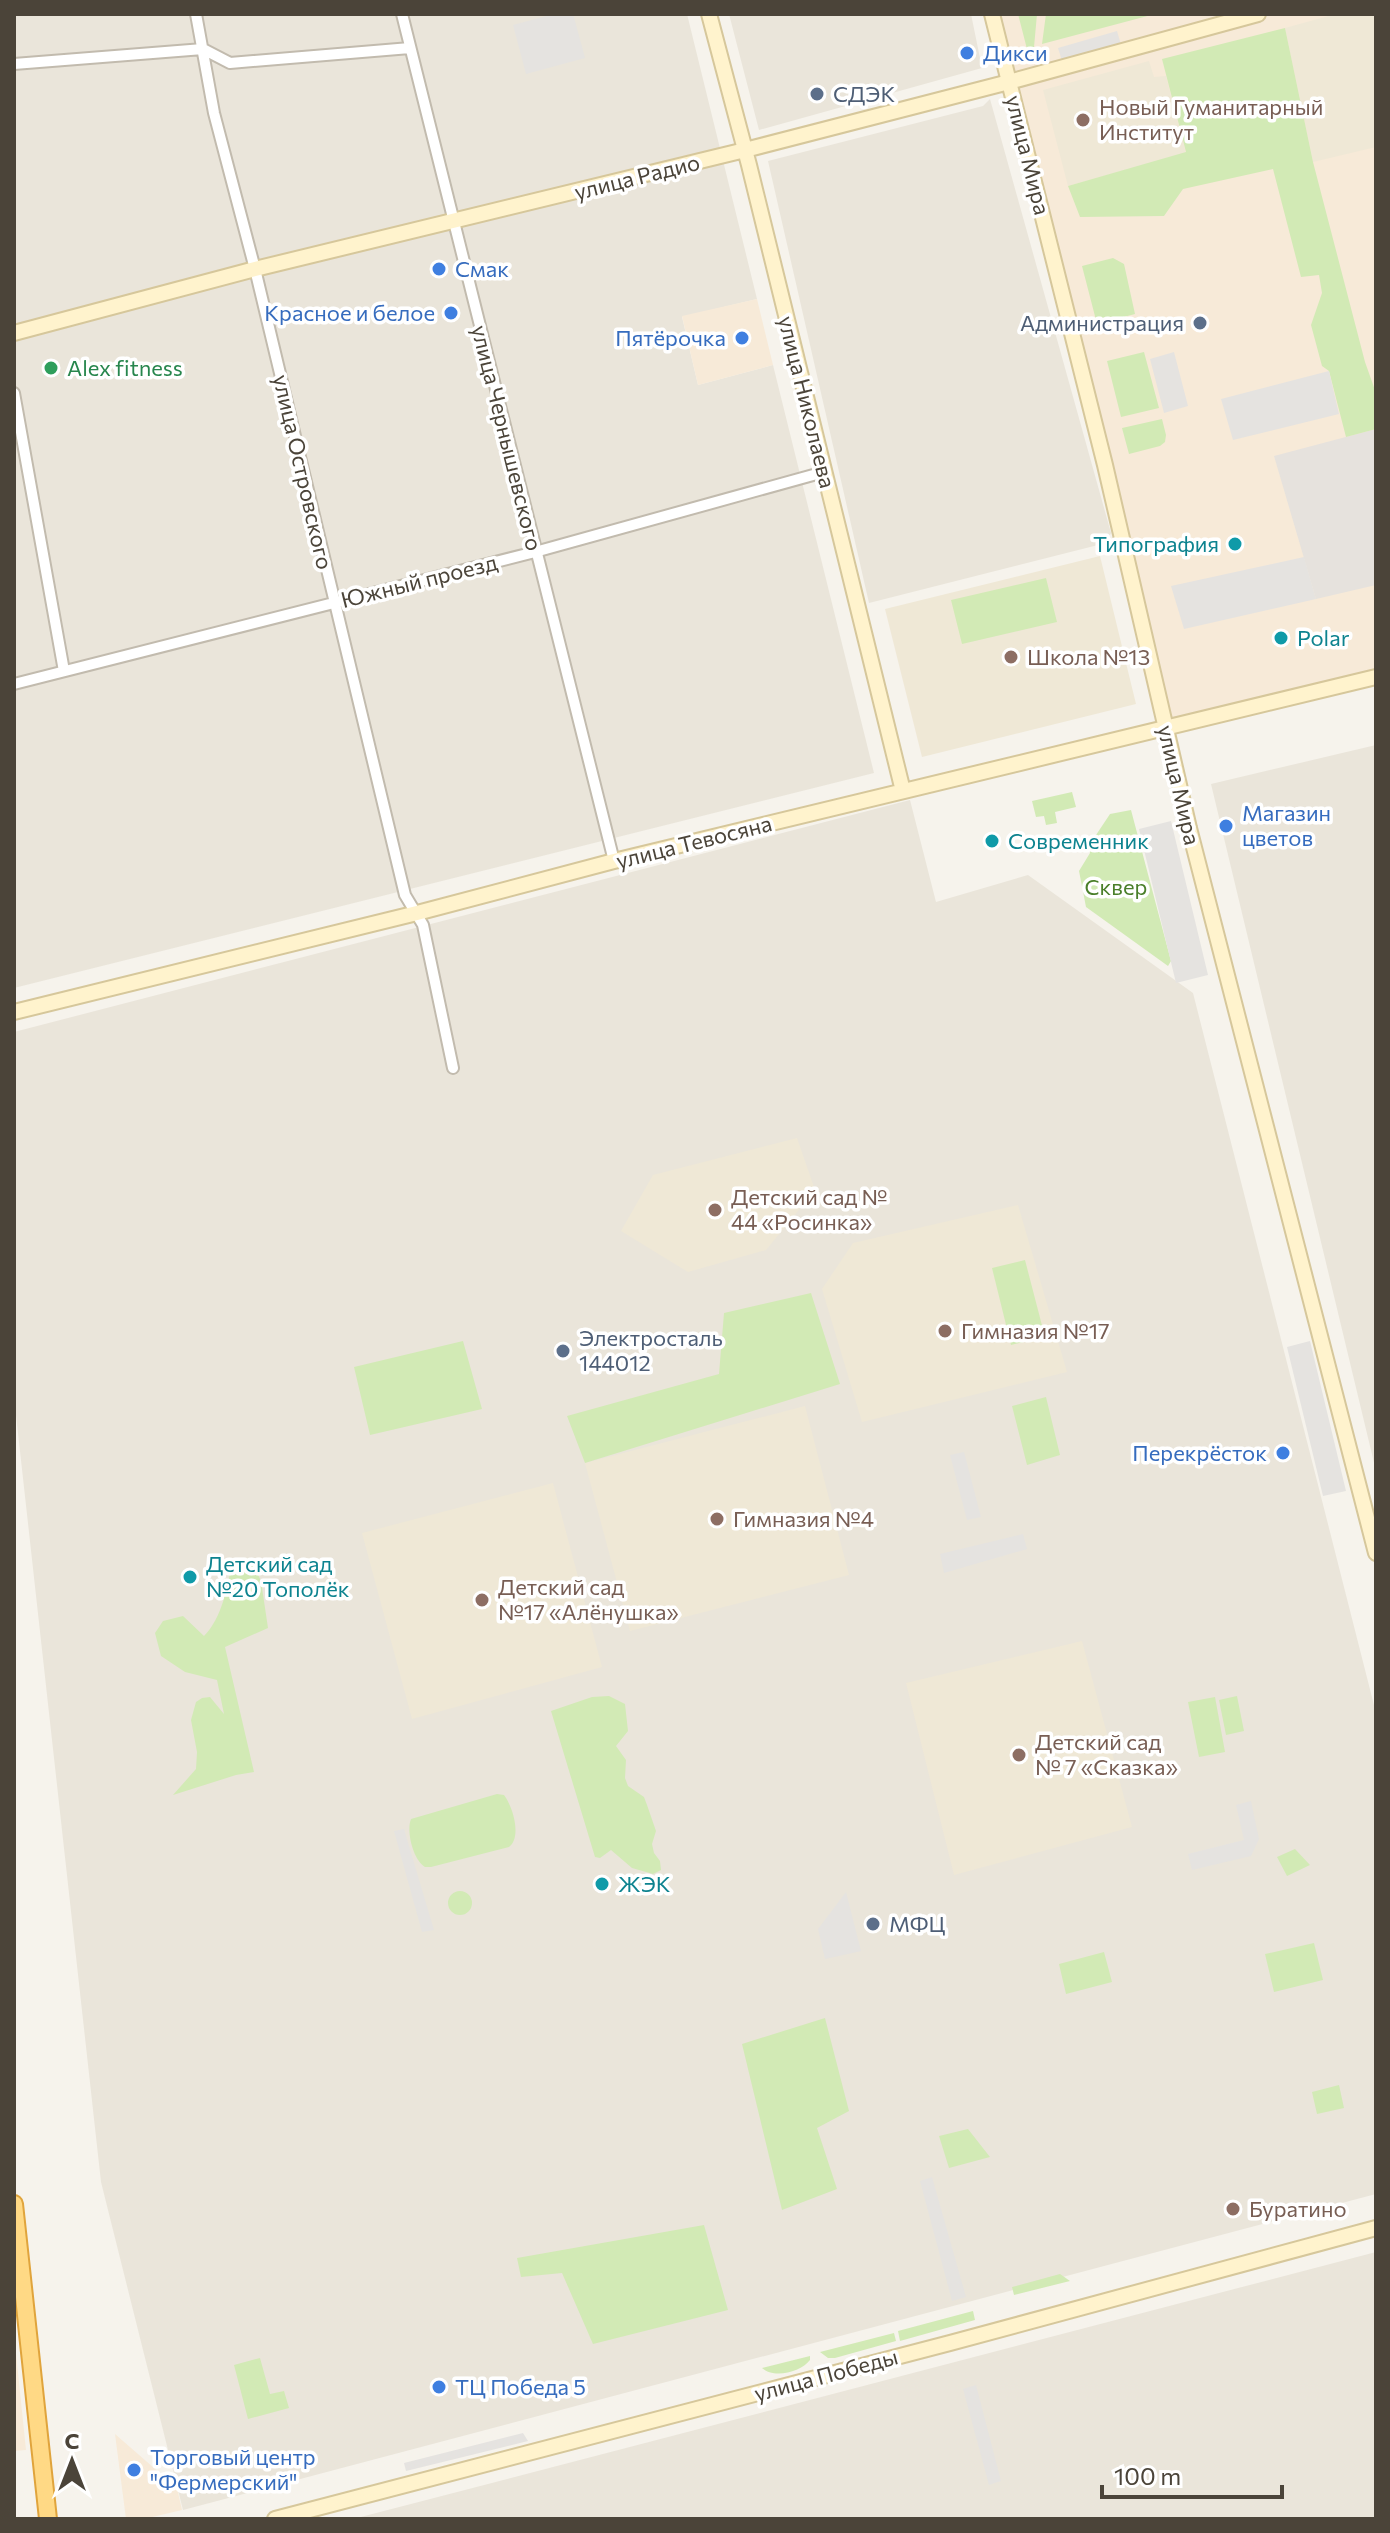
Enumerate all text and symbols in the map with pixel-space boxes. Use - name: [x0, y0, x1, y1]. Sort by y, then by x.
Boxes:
- place label: Дикси: [983, 39, 1048, 66]
- marker: Дикси: [958, 44, 976, 62]
- place label: СДЭК: [833, 80, 895, 107]
- marker: СДЭК: [808, 85, 826, 103]
- street label: улица Мира: [1001, 92, 1056, 217]
- place label: Новый Гуманитарный Институт: [1099, 93, 1323, 145]
- marker: Новый Гуманитарный Институт: [1074, 111, 1092, 129]
- street label: улица Радио: [571, 148, 702, 205]
- place label: Смак: [455, 255, 509, 282]
- marker: Смак: [430, 260, 448, 278]
- place label: Красное и белое: [264, 299, 435, 326]
- marker: Красное и белое: [442, 304, 460, 322]
- place label: Администрация: [1020, 309, 1184, 336]
- street label: улица Николаева: [773, 313, 842, 491]
- marker: Администрация: [1191, 314, 1209, 332]
- street label: улица Чернышевского: [466, 322, 549, 554]
- place label: Пятёрочка: [615, 324, 726, 351]
- marker: Пятёрочка: [733, 329, 751, 347]
- place label: Alex fitness: [67, 354, 183, 381]
- marker: Alex fitness: [42, 359, 60, 377]
- street label: улица Островского: [268, 372, 339, 572]
- place label: Типография: [1093, 530, 1219, 557]
- marker: Типография: [1226, 535, 1244, 553]
- street label: Южный проезд: [338, 548, 500, 613]
- place label: Polar: [1297, 624, 1350, 651]
- marker: Polar: [1272, 629, 1290, 647]
- place label: Школа №13: [1027, 643, 1150, 670]
- marker: Школа №13: [1002, 648, 1020, 666]
- street label: улица Мира: [1153, 722, 1206, 848]
- place label: Магазин цветов: [1242, 799, 1331, 851]
- street label: улица Тевосяна: [613, 809, 775, 874]
- marker: Магазин цветов: [1217, 817, 1235, 835]
- place label: Современник: [1008, 827, 1149, 854]
- marker: Современник: [983, 832, 1001, 850]
- park label: Сквер: [1085, 873, 1147, 900]
- place label: Детский сад № 44 «Росинка»: [731, 1183, 887, 1235]
- marker: Детский сад № 44 «Росинка»: [706, 1201, 724, 1219]
- place label: Гимназия №17: [961, 1317, 1110, 1344]
- marker: Гимназия №17: [936, 1322, 954, 1340]
- place label: Электросталь 144012: [579, 1324, 723, 1376]
- marker: Электросталь 144012: [554, 1342, 572, 1360]
- place label: Перекрёсток: [1132, 1439, 1267, 1466]
- marker: Перекрёсток: [1274, 1444, 1292, 1462]
- place label: Гимназия №4: [733, 1505, 874, 1532]
- marker: Гимназия №4: [708, 1510, 726, 1528]
- place label: Детский сад №20 Тополёк: [206, 1550, 350, 1602]
- marker: Детский сад №20 Тополёк: [181, 1568, 199, 1586]
- place label: Детский сад №17 «Алёнушка»: [498, 1573, 679, 1625]
- marker: Детский сад №17 «Алёнушка»: [473, 1591, 491, 1609]
- place label: Детский сад № 7 «Сказка»: [1035, 1728, 1178, 1780]
- marker: Детский сад № 7 «Сказка»: [1010, 1746, 1028, 1764]
- place label: ЖЭК: [618, 1870, 671, 1897]
- marker: ЖЭК: [593, 1875, 611, 1893]
- place label: МФЦ: [889, 1910, 945, 1937]
- marker: МФЦ: [864, 1915, 882, 1933]
- place label: Буратино: [1249, 2195, 1347, 2222]
- marker: Буратино: [1224, 2200, 1242, 2218]
- street label: улица Победы: [751, 2342, 901, 2407]
- place label: ТЦ Победа 5: [455, 2373, 586, 2400]
- marker: ТЦ Победа 5: [430, 2378, 448, 2396]
- north arrow: [32, 2421, 112, 2501]
- text: С: [64, 2427, 80, 2454]
- place label: Торговый центр "Фермерский": [150, 2443, 316, 2495]
- scale bar: [1102, 2449, 1282, 2499]
- marker: Торговый центр "Фермерский": [125, 2461, 143, 2479]
- text: 100 m: [1114, 2461, 1181, 2490]

